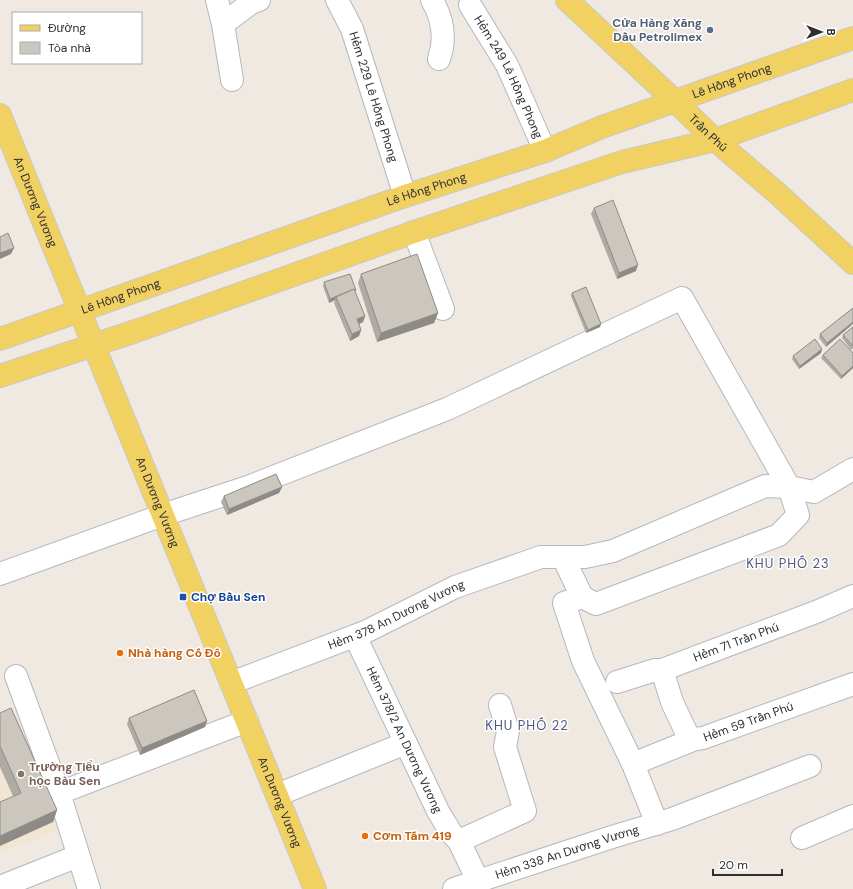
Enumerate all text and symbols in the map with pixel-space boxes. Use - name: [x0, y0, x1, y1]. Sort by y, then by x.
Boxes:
- legend: [12, 12, 142, 64]
- north arrow: [801, 12, 841, 52]
- street label: Hẻm 249 Lê Hồng Phong: [470, 13, 547, 141]
- place label: Cửa Hàng Xăng Dầu Petrolimex: [612, 15, 702, 45]
- text: Đường: [48, 20, 86, 36]
- marker: Cửa Hàng Xăng Dầu Petrolimex: [705, 25, 715, 35]
- text: B: [824, 28, 838, 36]
- street label: Hẻm 229 Lê Hồng Phong: [345, 30, 402, 165]
- text: Tòa nhà: [48, 40, 91, 56]
- street label: Lê Hồng Phong: [690, 60, 774, 102]
- street label: Trần Phú: [685, 111, 731, 155]
- street label: An Dương Vương: [10, 154, 61, 250]
- street label: Lê Hồng Phong: [385, 169, 469, 210]
- street label: Lê Hồng Phong: [79, 275, 163, 318]
- street label: An Dương Vương: [132, 454, 183, 550]
- district label: KHU PHỐ 23: [746, 555, 830, 572]
- street label: Hẻm 378 An Dương Vương: [326, 576, 467, 653]
- place label: Chợ Bầu Sen: [191, 589, 265, 605]
- marker: Chợ Bầu Sen: [178, 592, 188, 602]
- street label: Hẻm 71 Trần Phú: [691, 619, 781, 665]
- place label: Nhà hàng Cố Đô: [128, 645, 221, 661]
- marker: Nhà hàng Cố Đô: [115, 648, 125, 658]
- street label: Hẻm 378/2 An Dương Vương: [363, 664, 446, 816]
- street label: Hẻm 59 Trần Phú: [701, 698, 796, 745]
- district label: KHU PHỐ 22: [485, 717, 569, 734]
- street label: An Dương Vương: [254, 755, 305, 850]
- place label: Trường Tiểu học Bàu Sen: [29, 759, 101, 789]
- marker: Trường Tiểu học Bàu Sen: [16, 769, 26, 779]
- street label: Hẻm 338 An Dương Vương: [493, 821, 641, 883]
- place label: Cơm Tấm 419: [373, 828, 452, 844]
- marker: Cơm Tấm 419: [360, 831, 370, 841]
- scale bar: [713, 851, 782, 877]
- text: 20 m: [719, 857, 748, 873]

